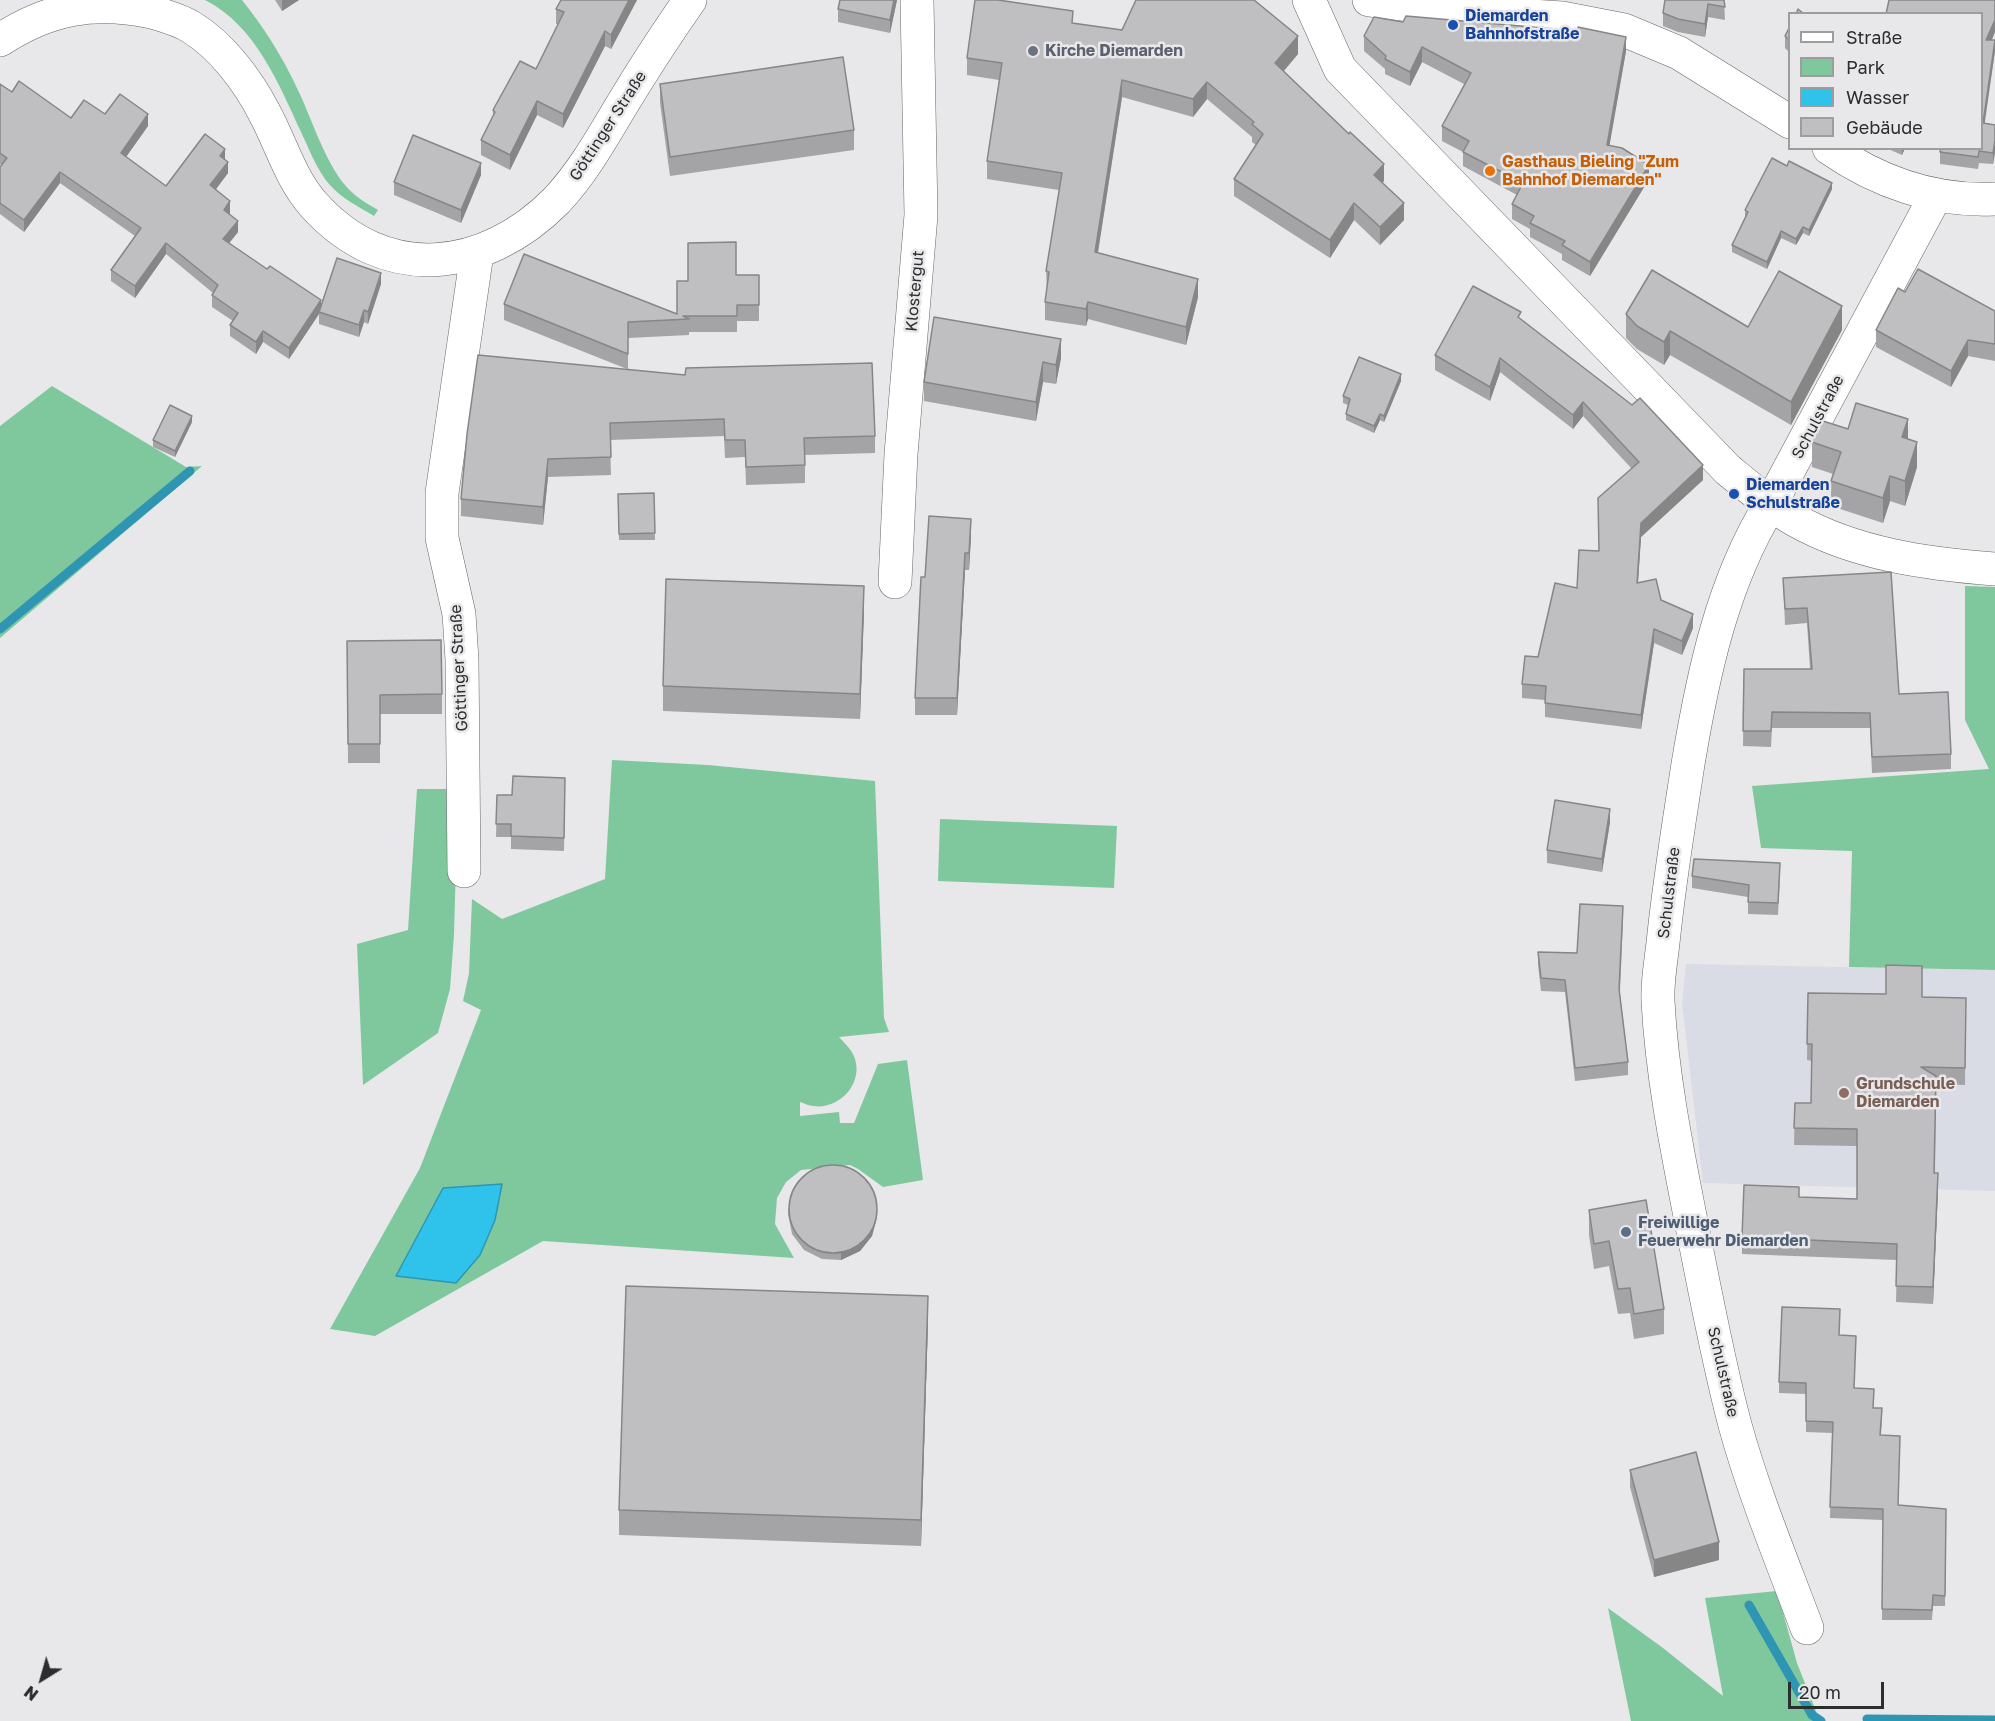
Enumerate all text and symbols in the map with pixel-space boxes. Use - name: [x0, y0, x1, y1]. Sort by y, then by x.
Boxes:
- place label: Diemarden Bahnhofstraße: [1465, 6, 1579, 44]
- legend: [1788, 12, 1983, 150]
- marker: Diemarden Bahnhofstraße: [1446, 18, 1460, 32]
- text: Straße: [1846, 26, 1902, 48]
- place label: Kirche Diemarden: [1045, 41, 1183, 61]
- marker: Kirche Diemarden: [1026, 44, 1040, 58]
- text: Park: [1846, 56, 1885, 78]
- street label: Göttinger Straße: [565, 68, 651, 184]
- text: Wasser: [1846, 86, 1909, 108]
- text: Gebäude: [1846, 116, 1923, 138]
- place label: Gasthaus Bieling "Zum Bahnhof Diemarden": [1502, 152, 1679, 190]
- marker: Gasthaus Bieling "Zum Bahnhof Diemarden": [1483, 164, 1497, 178]
- street label: Klostergut: [902, 250, 928, 332]
- street label: Schulstraße: [1788, 372, 1848, 462]
- place label: Diemarden Schulstraße: [1746, 475, 1840, 513]
- marker: Diemarden Schulstraße: [1727, 487, 1741, 501]
- street label: Göttinger Straße: [446, 604, 472, 732]
- street label: Schulstraße: [1654, 846, 1684, 940]
- place label: Grundschule Diemarden: [1856, 1074, 1955, 1112]
- marker: Grundschule Diemarden: [1837, 1086, 1851, 1100]
- place label: Freiwillige Feuerwehr Diemarden: [1638, 1213, 1808, 1251]
- marker: Freiwillige Feuerwehr Diemarden: [1619, 1225, 1633, 1239]
- street label: Schulstraße: [1703, 1325, 1743, 1419]
- north arrow: [12, 1649, 72, 1709]
- scale bar: [1791, 1670, 1887, 1708]
- text: 20 m: [1799, 1681, 1841, 1703]
- text: N: [20, 1682, 42, 1705]

